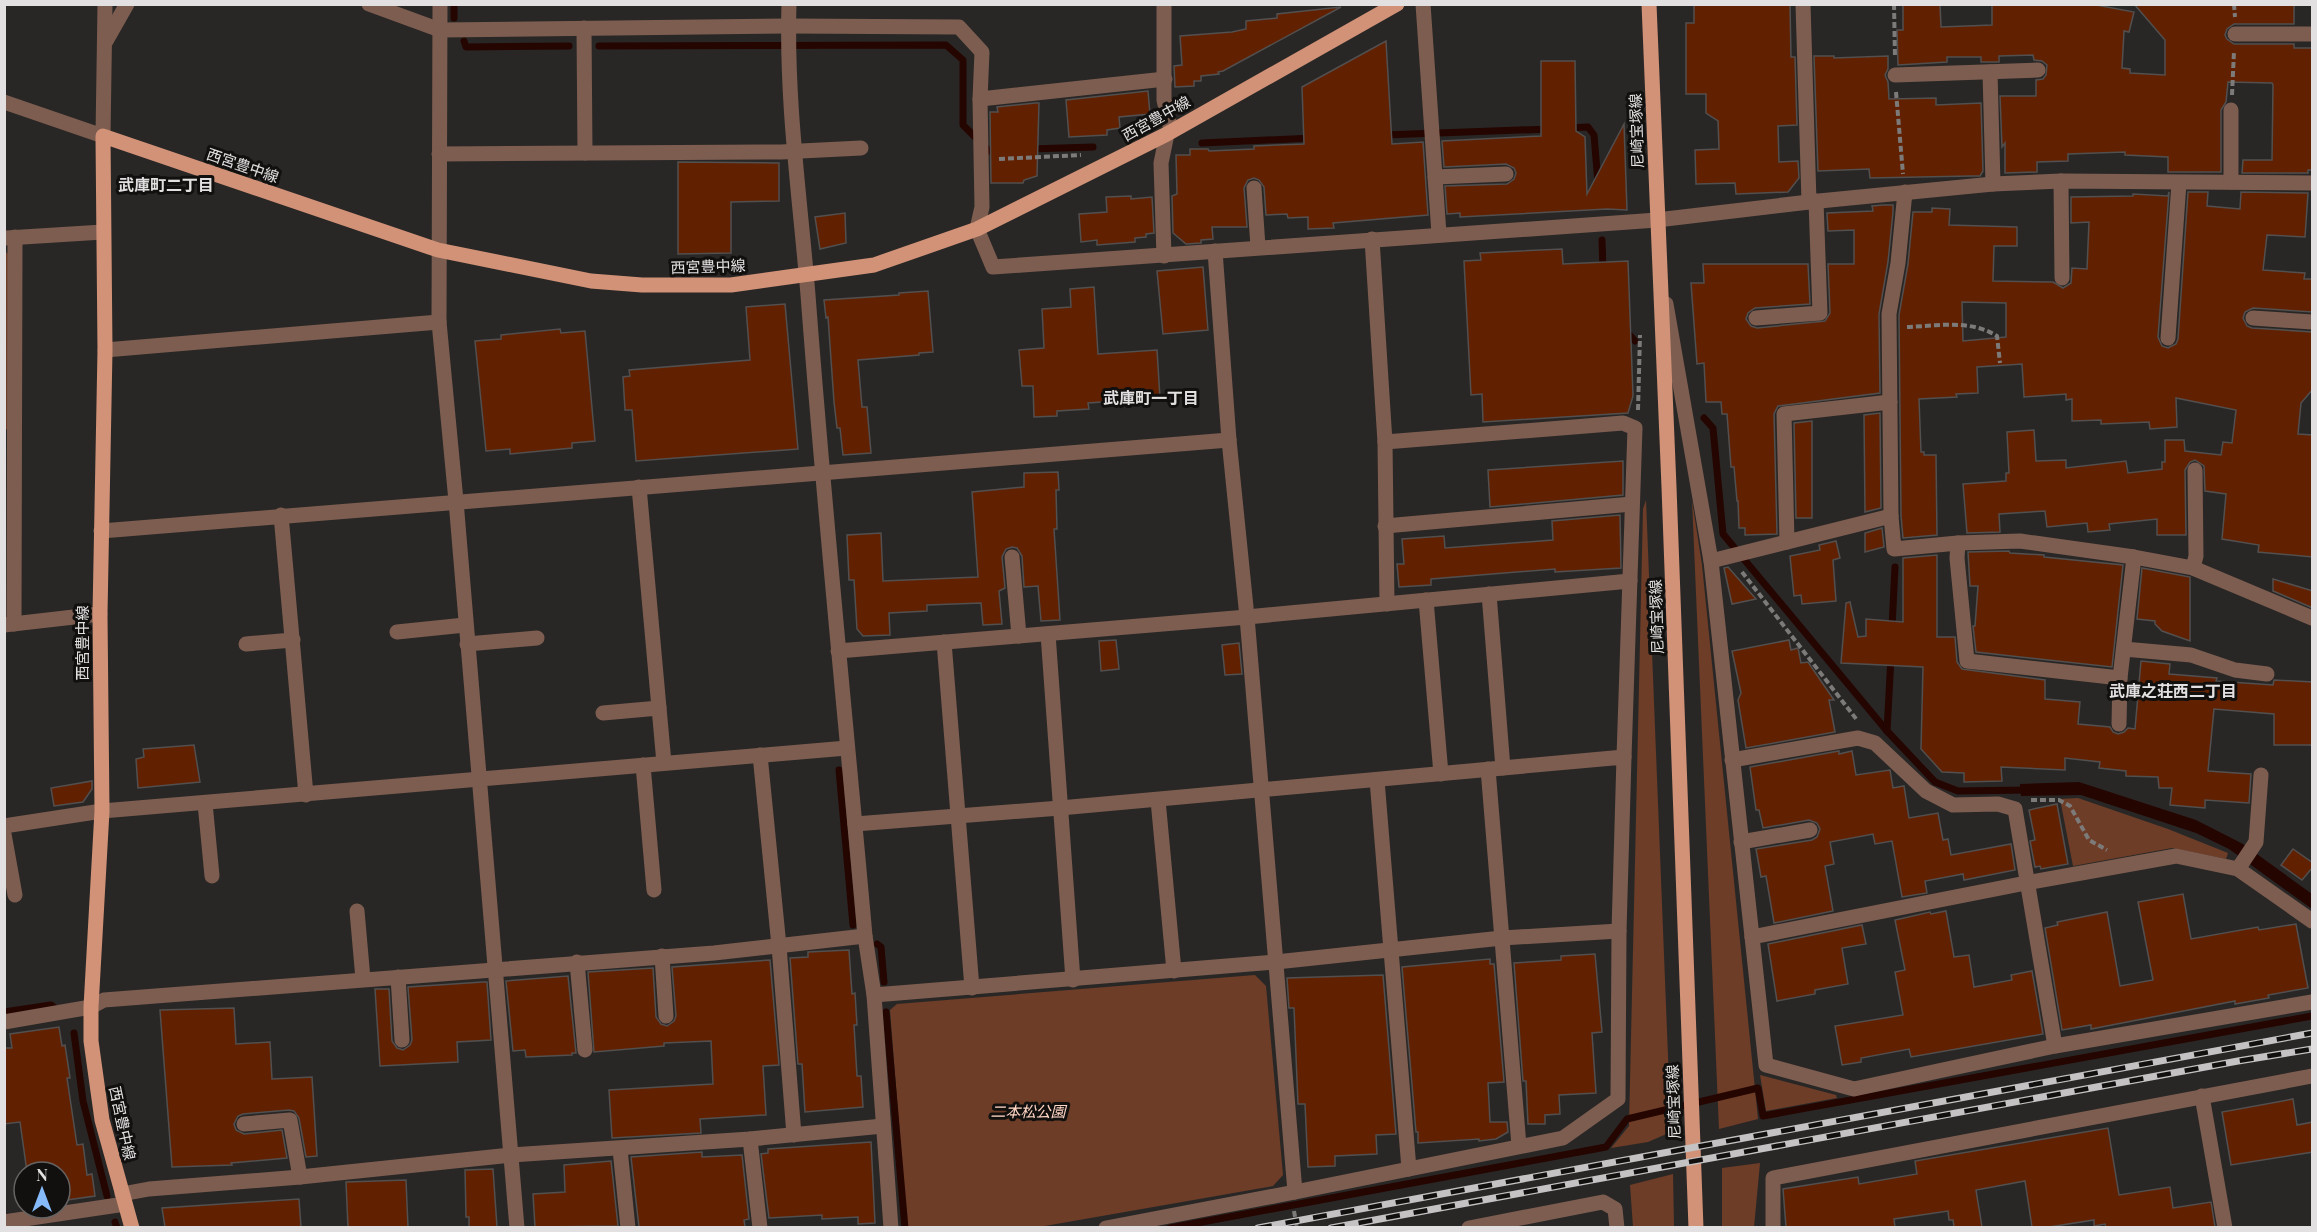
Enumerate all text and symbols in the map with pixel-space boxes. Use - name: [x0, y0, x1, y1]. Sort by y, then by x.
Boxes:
- street label: 西宮豊中線: [1118, 91, 1194, 145]
- street label: 尼崎宝塚線: [1625, 93, 1647, 169]
- street label: 西宮豊中線: [204, 143, 282, 187]
- district label: 武庫町二丁目: [118, 174, 214, 195]
- street label: 西宮豊中線: [670, 255, 746, 277]
- district label: 武庫町一丁目: [1103, 387, 1199, 408]
- street label: 尼崎宝塚線: [1645, 579, 1667, 655]
- street label: 西宮豊中線: [72, 605, 92, 681]
- district label: 武庫之荘西二丁目: [2109, 680, 2237, 701]
- street label: 尼崎宝塚線: [1662, 1064, 1684, 1140]
- street label: 西宮豊中線: [105, 1084, 141, 1162]
- park label: 二本松公園: [990, 1101, 1067, 1121]
- north arrow: [12, 1160, 72, 1220]
- text: N: [36, 1164, 48, 1185]

